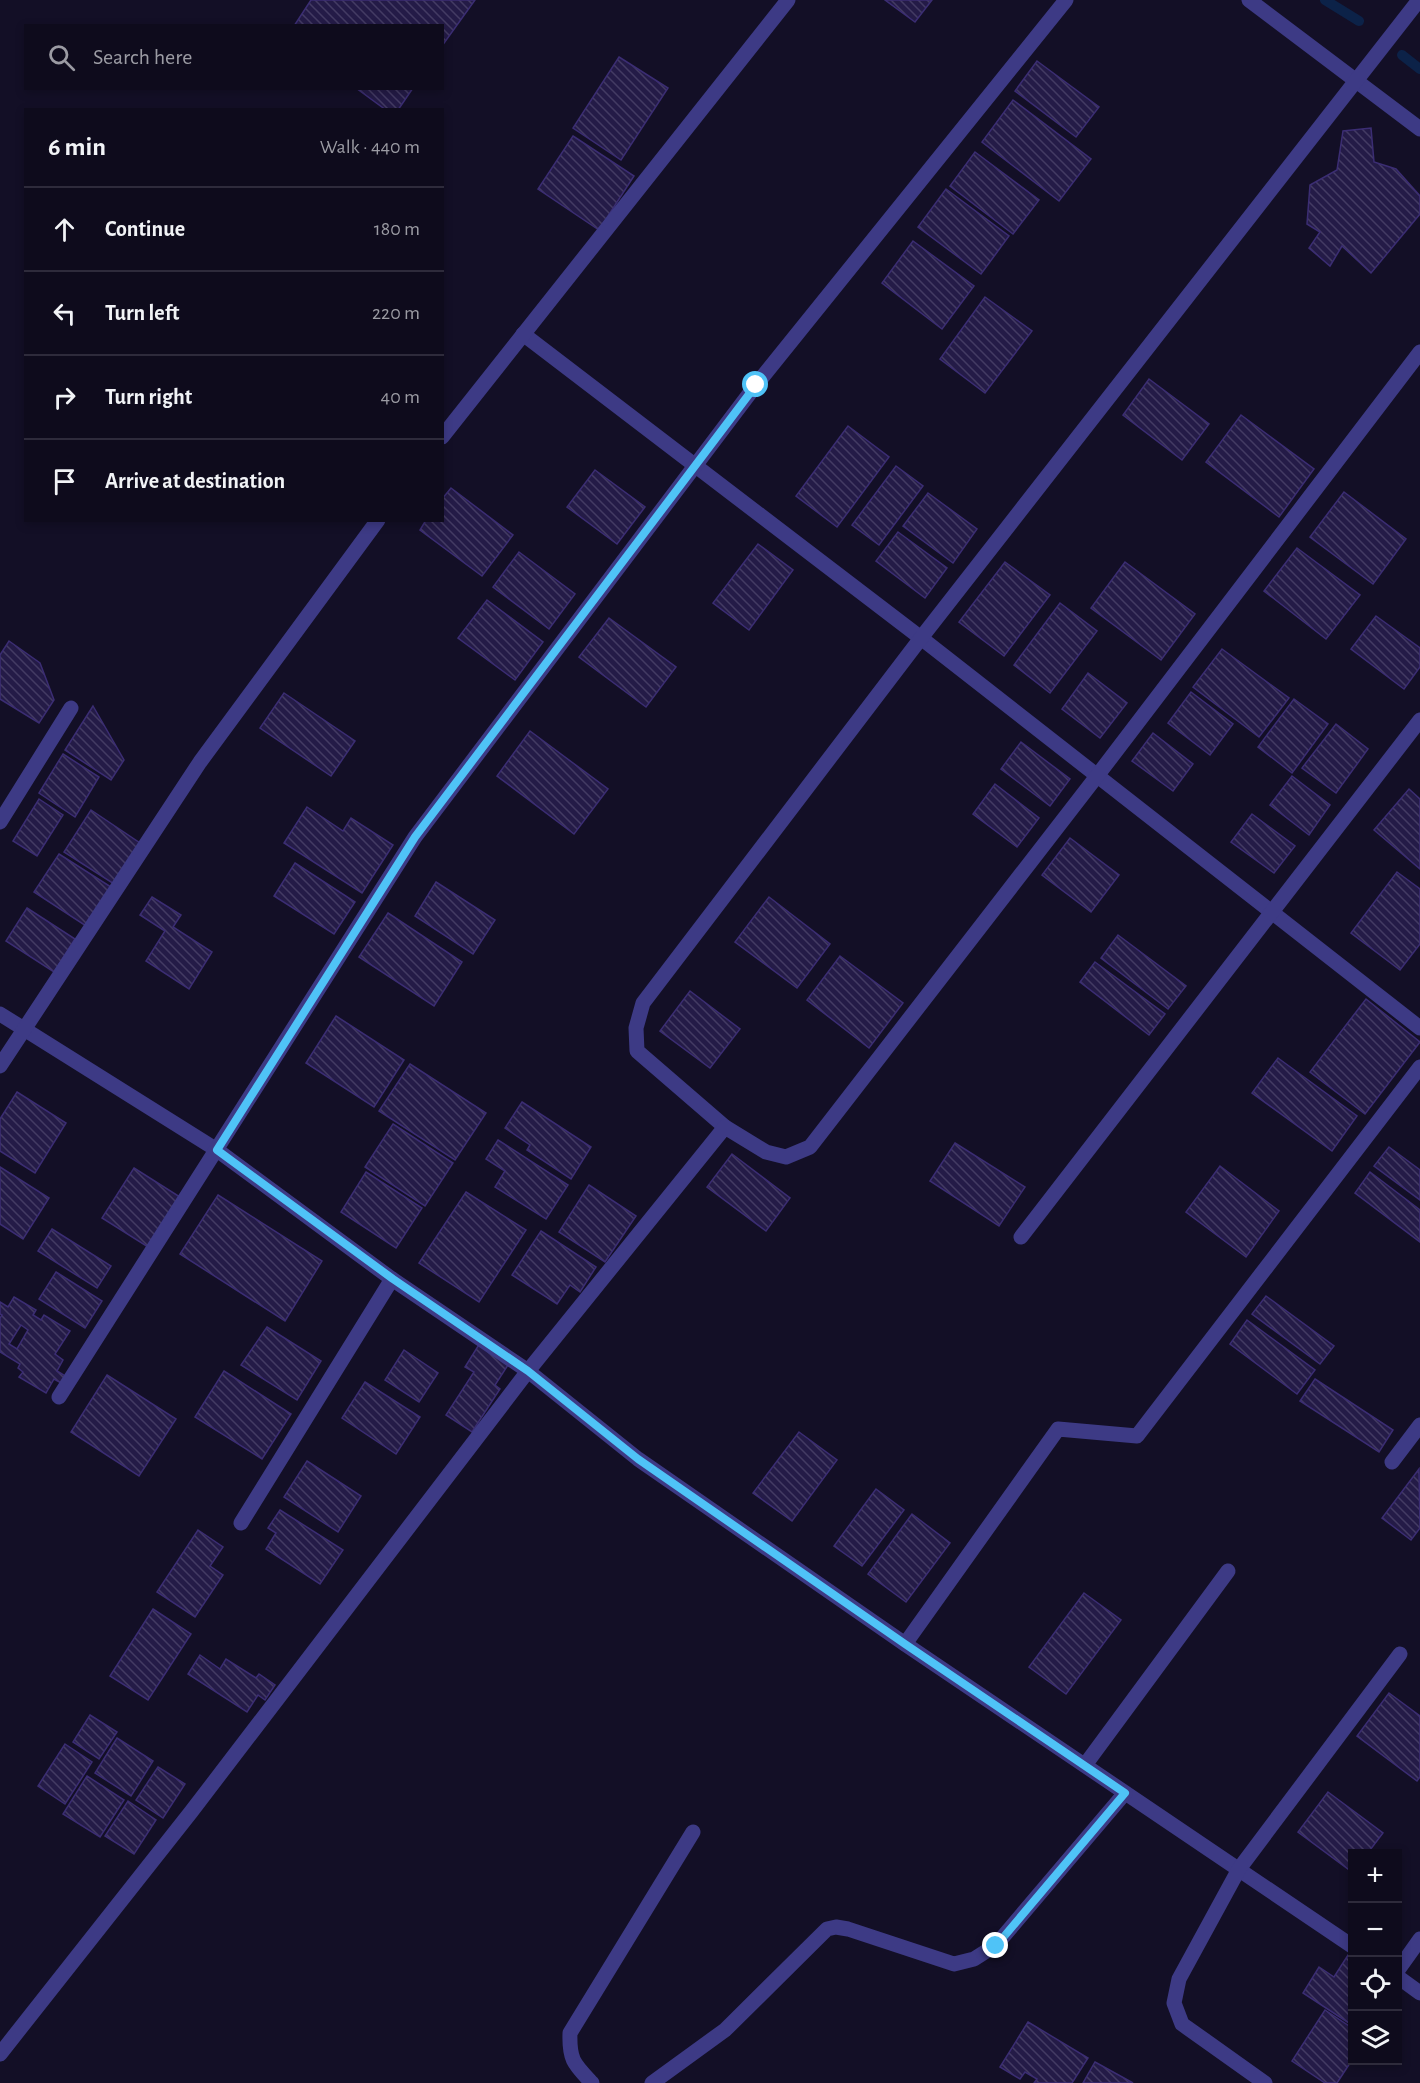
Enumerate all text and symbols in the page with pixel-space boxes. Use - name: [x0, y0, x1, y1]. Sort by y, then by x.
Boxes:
- search box: [24, 24, 444, 90]
- icon: search: [45, 41, 78, 74]
- text: Search here: [93, 46, 192, 68]
- text: 6 min: [48, 134, 106, 160]
- text: Walk · 440 m: [320, 137, 420, 157]
- icon: ahead: [48, 213, 81, 246]
- text: Continue: [105, 218, 185, 240]
- text: 180 m: [374, 219, 420, 239]
- icon: left: [48, 297, 81, 330]
- text: Turn left: [105, 302, 179, 324]
- text: 220 m: [372, 303, 420, 323]
- route start: [742, 371, 768, 397]
- icon: right: [48, 381, 81, 414]
- text: Turn right: [105, 386, 192, 408]
- text: 40 m: [381, 387, 420, 407]
- icon: arrive: [48, 465, 81, 498]
- text: Arrive at destination: [105, 470, 285, 492]
- map controls: [1348, 1849, 1402, 2065]
- button: +: [1348, 1849, 1402, 1903]
- button: −: [1348, 1903, 1402, 1957]
- route end: [982, 1932, 1008, 1958]
- button: locate: [1348, 1957, 1402, 2011]
- button: layers: [1348, 2011, 1402, 2065]

